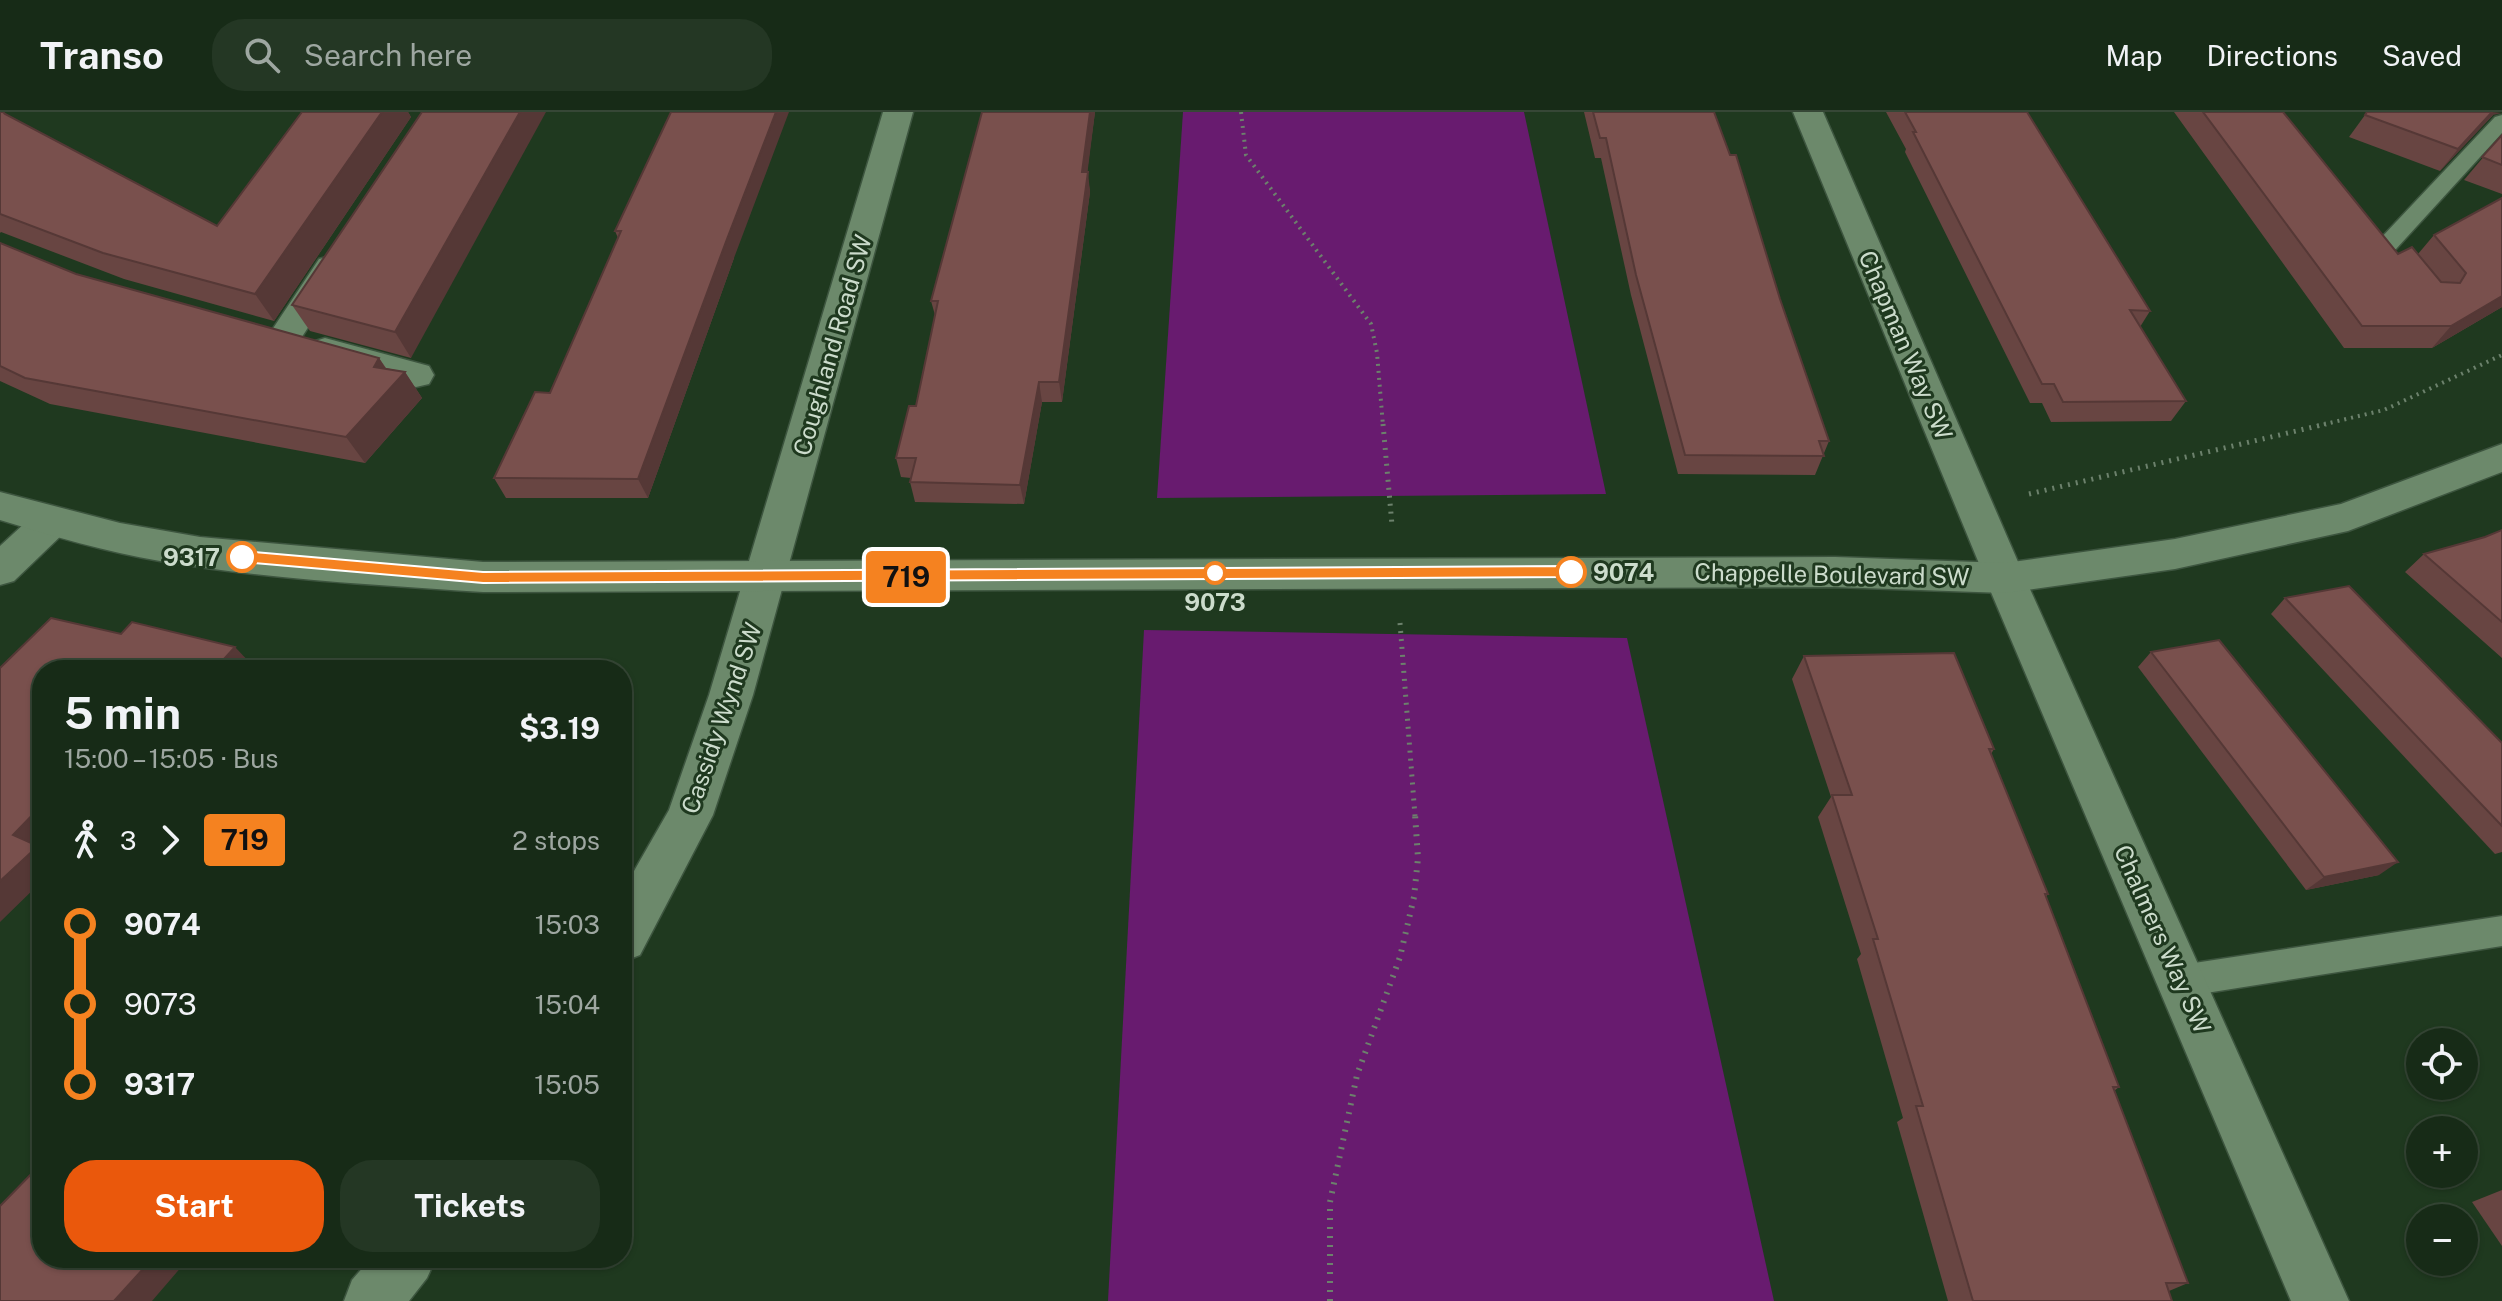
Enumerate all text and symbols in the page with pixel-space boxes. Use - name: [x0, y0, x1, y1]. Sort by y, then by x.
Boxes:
- search box: [212, 19, 772, 91]
- text: Transo: [40, 33, 164, 78]
- icon: search: [240, 33, 284, 77]
- text: Search here: [304, 37, 472, 73]
- text: Map: [2106, 39, 2162, 72]
- text: Directions: [2206, 39, 2338, 72]
- text: Saved: [2382, 39, 2462, 72]
- street label: Coughland Road SW: [787, 231, 877, 459]
- street label: Chapman Way SW: [1853, 246, 1959, 444]
- marker: 9317: [227, 542, 257, 572]
- place label: 9317: [163, 543, 220, 571]
- line badge: 719: [860, 551, 952, 603]
- marker: 9074: [1556, 557, 1586, 587]
- place label: 9074: [1593, 558, 1655, 586]
- street label: Chappelle Boulevard SW: [1694, 558, 1970, 590]
- text: 719: [882, 560, 930, 593]
- marker: 9073: [1204, 562, 1226, 584]
- place label: 9073: [1184, 588, 1246, 616]
- street label: Cassidy Wynd SW: [675, 619, 767, 817]
- text: 5 min: [64, 687, 181, 739]
- text: $3.19: [519, 710, 600, 746]
- text: 15:00 – 15:05 · Bus: [64, 743, 278, 774]
- icon: walk: [64, 818, 108, 862]
- icon: forward: [148, 818, 192, 862]
- text: 719: [220, 823, 269, 856]
- text: 3: [120, 825, 136, 856]
- text: 2 stops: [512, 825, 600, 856]
- street label: Chalmers Way SW: [2109, 840, 2217, 1038]
- text: 9074: [124, 906, 201, 942]
- text: 15:03: [535, 909, 600, 940]
- text: 9073: [124, 986, 197, 1022]
- text: 15:04: [535, 989, 600, 1020]
- map controls: [2406, 1028, 2478, 1276]
- button: locate: [2406, 1028, 2478, 1100]
- text: 9317: [124, 1066, 195, 1102]
- text: 15:05: [534, 1069, 600, 1100]
- button: +: [2406, 1116, 2478, 1188]
- button: Start: [64, 1160, 324, 1252]
- button: Tickets: [340, 1160, 600, 1252]
- button: −: [2406, 1204, 2478, 1276]

